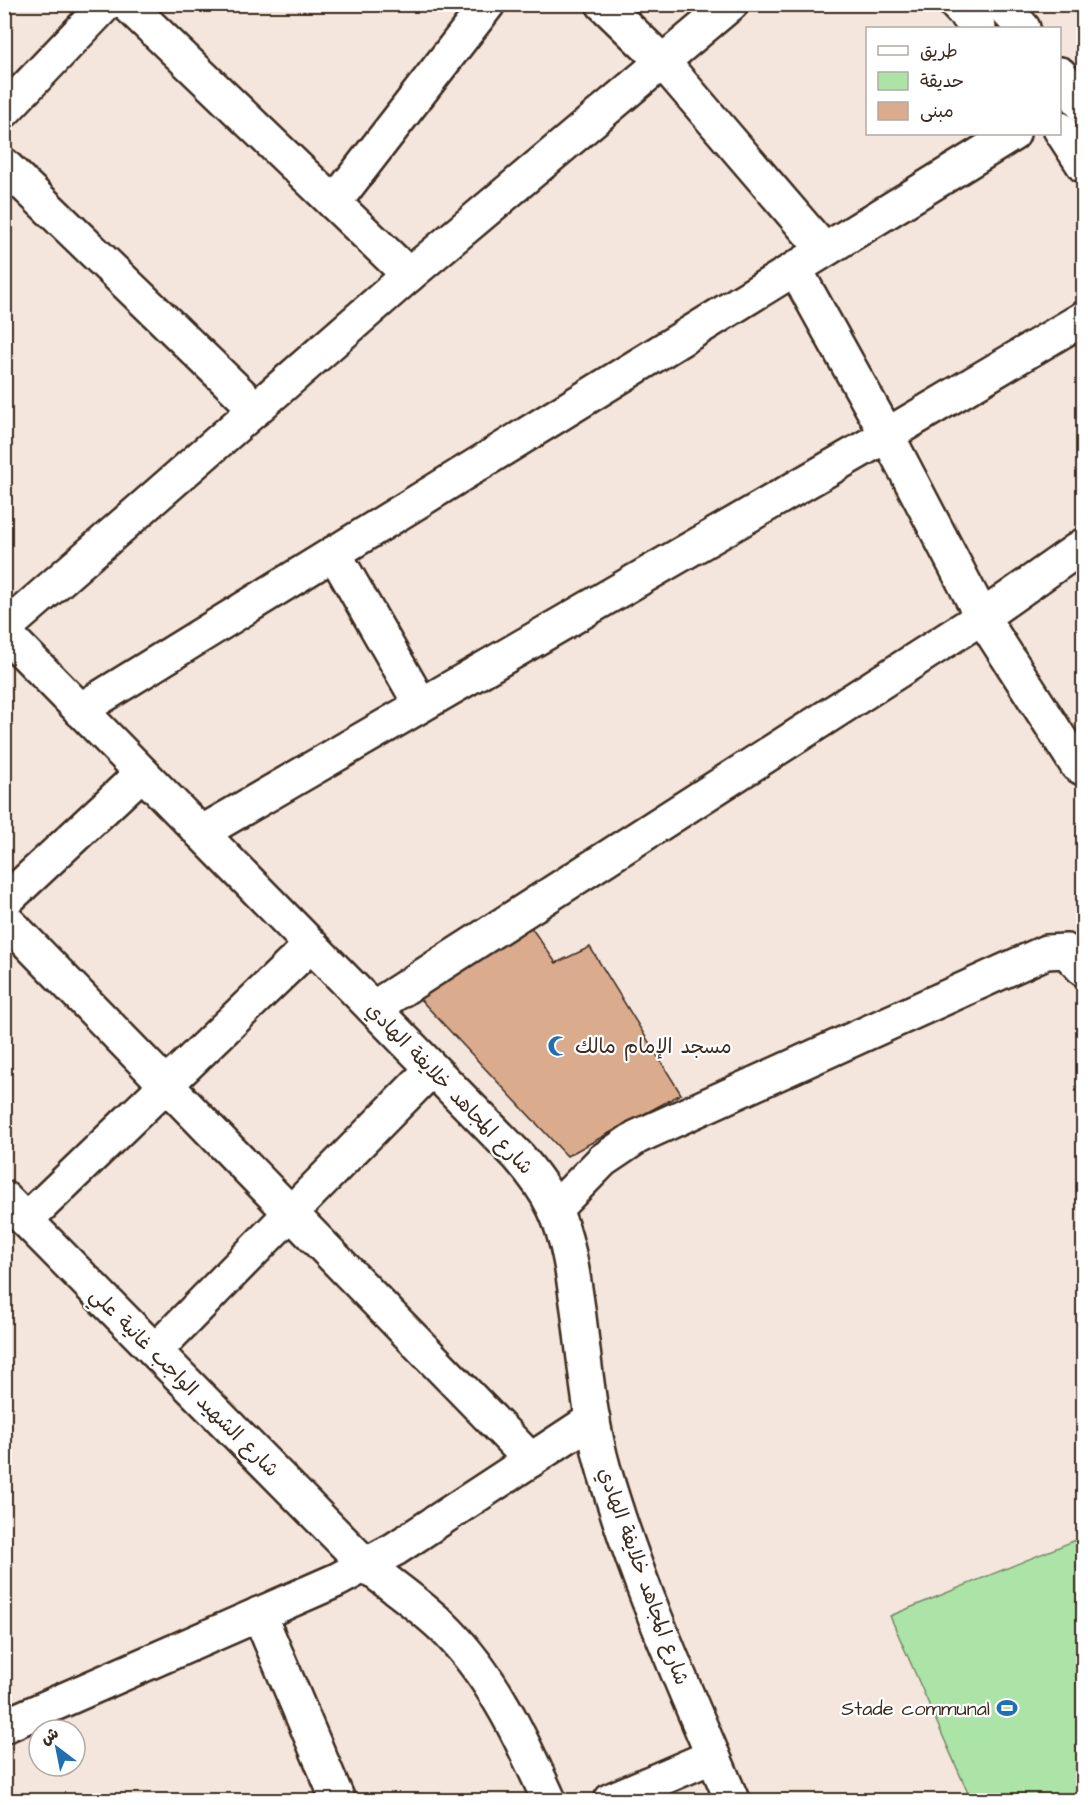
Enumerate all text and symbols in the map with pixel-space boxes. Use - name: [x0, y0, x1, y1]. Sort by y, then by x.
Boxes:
- legend: [866, 27, 1061, 135]
- text: طريق: [920, 39, 958, 64]
- text: حديقة: [920, 69, 964, 94]
- text: مبنى: [920, 99, 954, 124]
- street label: شارع المجاهد خلايفة الهادي: [359, 996, 539, 1181]
- place label: مسجد الإمام مالك: [575, 1033, 732, 1061]
- mosque icon: مسجد الإمام مالك: [546, 1034, 570, 1058]
- street label: شارع الشهيد الواجب غانية علي: [81, 1282, 285, 1486]
- street label: شارع المجاهد خلايفة الهادي: [591, 1464, 695, 1689]
- place label: Stade communal: [841, 1695, 990, 1723]
- sports icon: Stade communal: [995, 1696, 1019, 1720]
- north arrow: [27, 1718, 87, 1778]
- text: ش: [36, 1722, 63, 1750]

